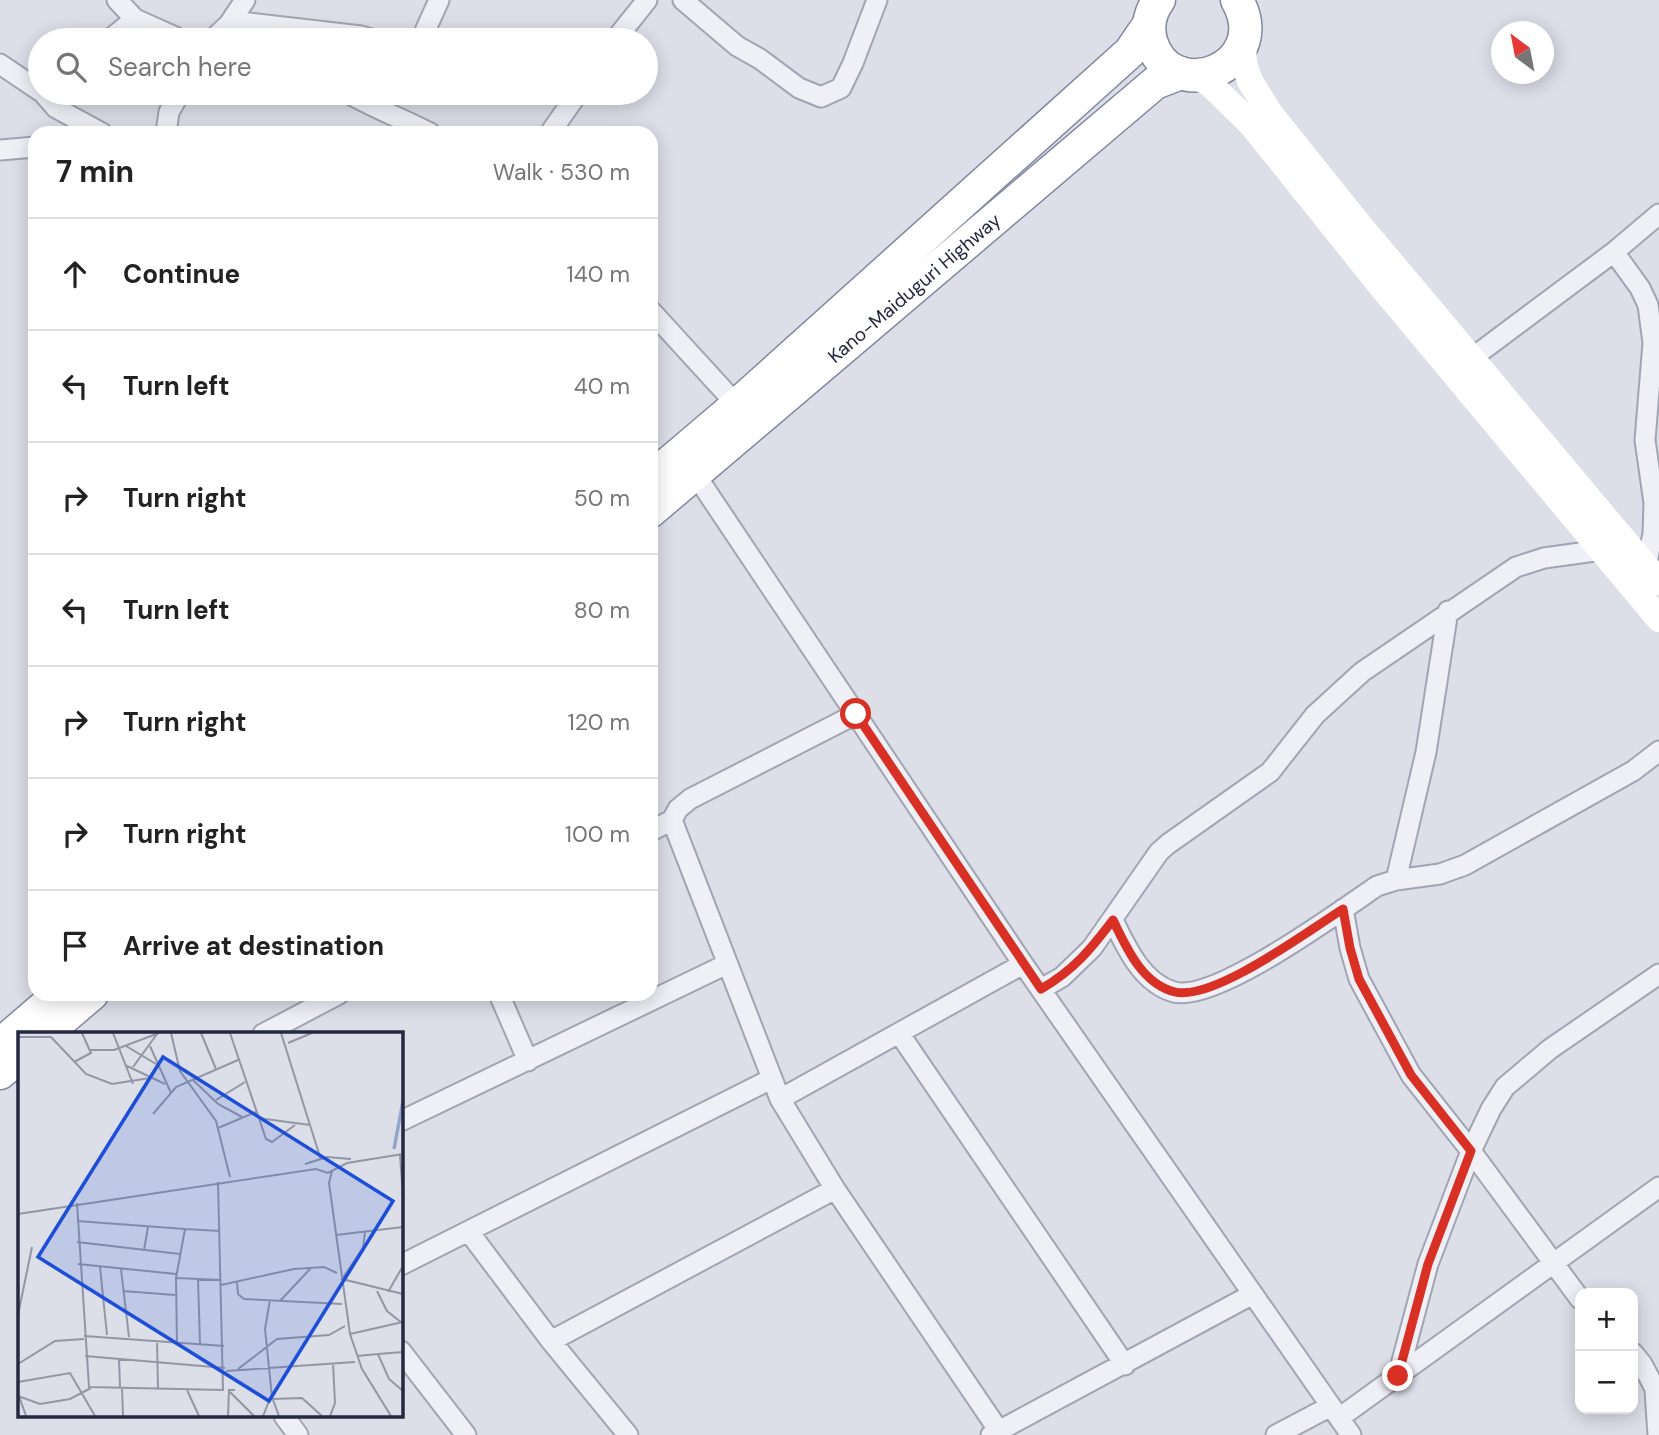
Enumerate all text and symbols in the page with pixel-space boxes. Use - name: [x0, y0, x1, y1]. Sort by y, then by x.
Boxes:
- north arrow: [1491, 21, 1554, 84]
- search box: [28, 28, 658, 105]
- icon: search: [52, 48, 90, 86]
- text: Search here: [108, 50, 251, 84]
- text: 7 min: [56, 152, 134, 191]
- text: Walk · 530 m: [493, 157, 630, 187]
- street label: Kano-Maiduguri Highway: [823, 207, 1006, 369]
- icon: ahead: [56, 255, 94, 293]
- text: Continue: [123, 257, 240, 291]
- text: 140 m: [567, 259, 630, 289]
- icon: left: [56, 367, 94, 405]
- text: Turn left: [123, 369, 230, 403]
- text: 40 m: [574, 371, 630, 401]
- icon: right: [56, 479, 94, 517]
- text: Turn right: [123, 481, 247, 515]
- text: 50 m: [574, 483, 630, 513]
- icon: left: [56, 591, 94, 629]
- text: Turn left: [123, 593, 230, 627]
- text: 80 m: [574, 595, 630, 625]
- route start: [840, 698, 871, 729]
- icon: right: [56, 703, 94, 741]
- text: Turn right: [123, 705, 247, 739]
- text: 120 m: [567, 707, 630, 737]
- icon: right: [56, 815, 94, 853]
- text: Turn right: [123, 817, 247, 851]
- text: 100 m: [565, 819, 630, 849]
- icon: arrive: [56, 927, 94, 965]
- text: Arrive at destination: [123, 929, 384, 963]
- inset map: [18, 1032, 402, 1418]
- map controls: [1575, 1288, 1638, 1414]
- button: +: [1575, 1288, 1638, 1351]
- button: −: [1575, 1351, 1638, 1414]
- route end: [1382, 1360, 1413, 1391]

